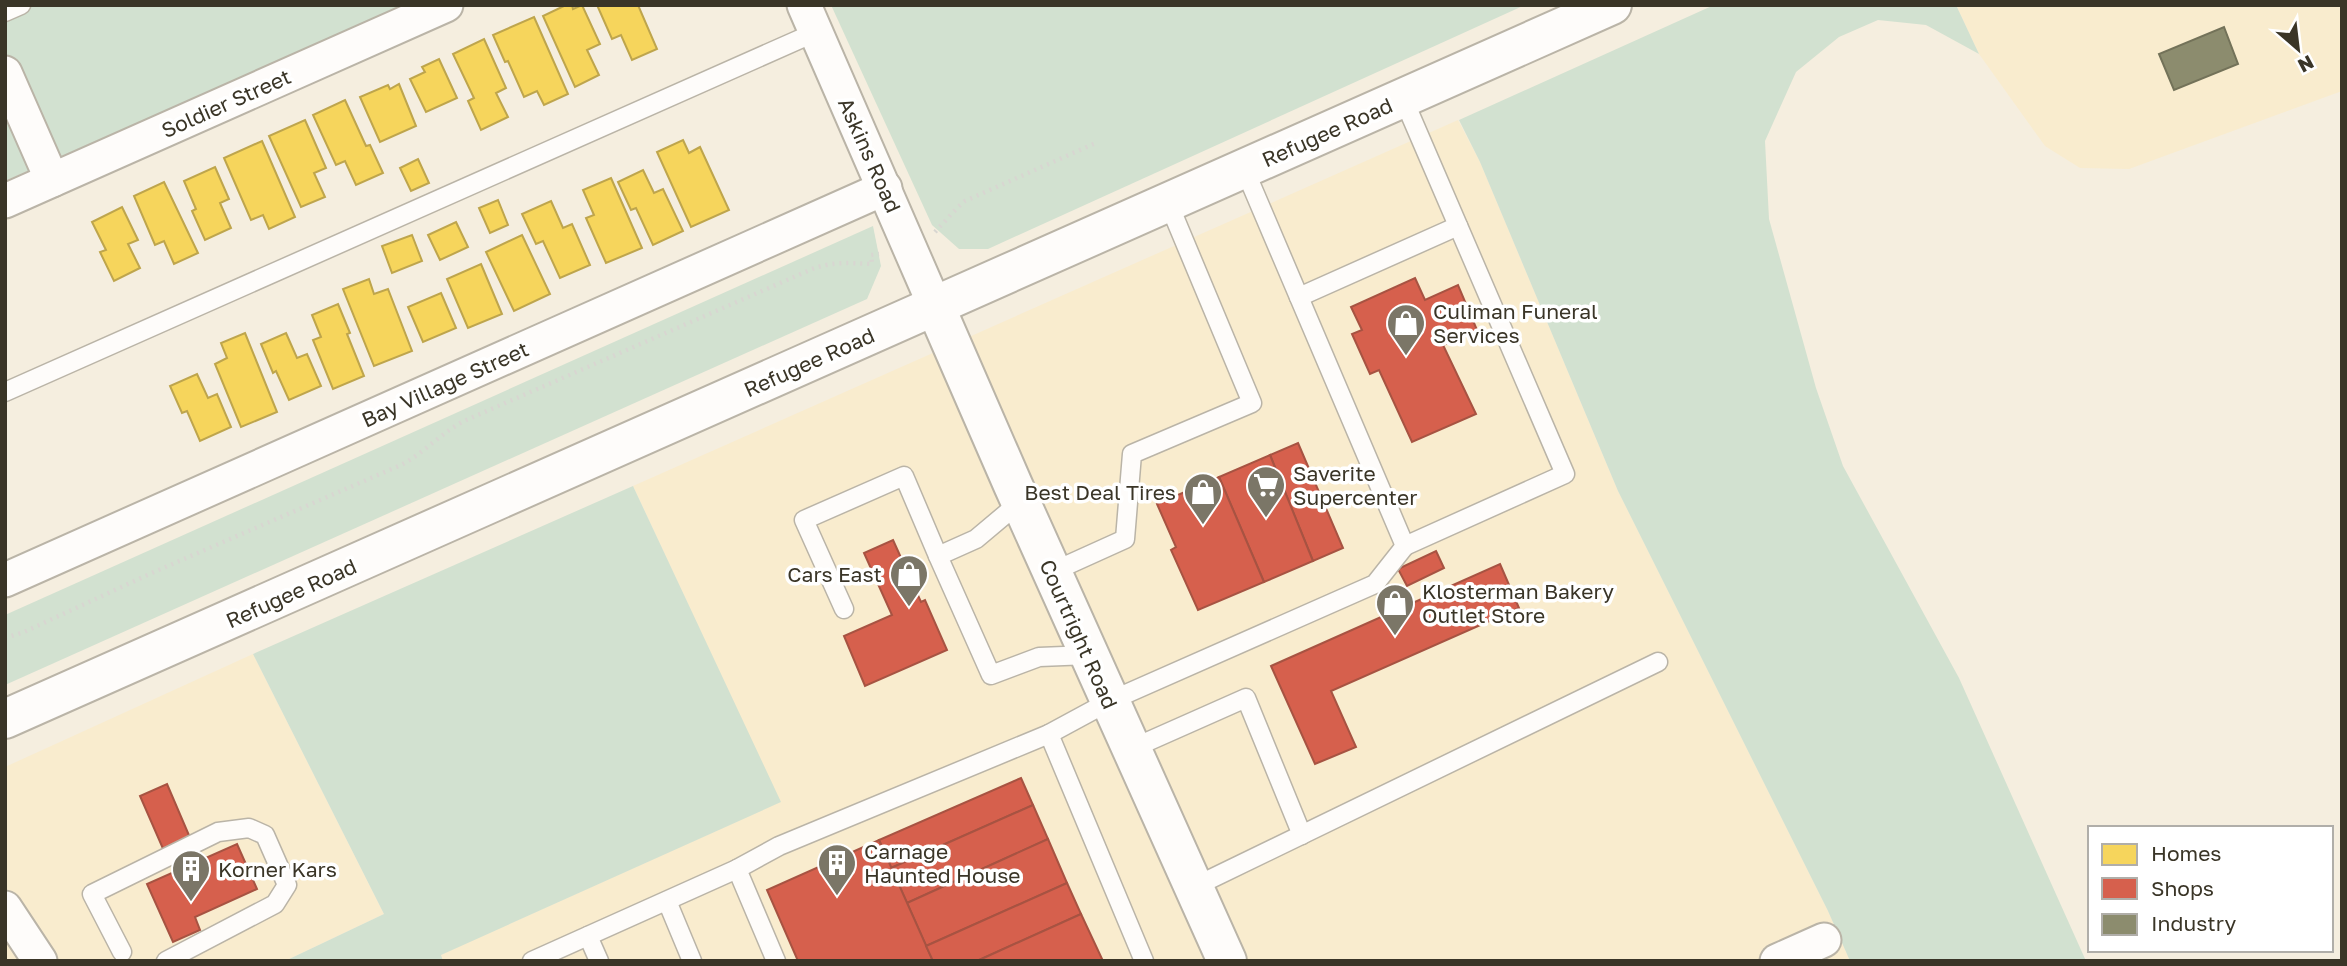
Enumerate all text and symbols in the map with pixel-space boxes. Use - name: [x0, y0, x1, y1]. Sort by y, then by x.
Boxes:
- north arrow: [2263, 14, 2333, 84]
- text: N: [2294, 51, 2318, 78]
- street label: Soldier Street: [157, 63, 295, 143]
- street label: Refugee Road: [1258, 92, 1396, 172]
- street label: Askins Road: [833, 93, 907, 217]
- place label: Culiman Funeral Services: [1433, 298, 1598, 348]
- shop icon: Culiman Funeral Services: [1385, 302, 1427, 357]
- street label: Refugee Road: [740, 322, 878, 402]
- street label: Bay Village Street: [357, 336, 533, 432]
- place label: Saverite Supercenter: [1293, 460, 1417, 510]
- supermarket icon: Saverite Supercenter: [1245, 464, 1287, 519]
- shop icon: Best Deal Tires: [1182, 471, 1224, 526]
- place label: Best Deal Tires: [1024, 479, 1176, 505]
- street label: Refugee Road: [222, 553, 360, 633]
- shop icon: Cars East: [888, 553, 930, 608]
- street label: Courtright Road: [1034, 555, 1124, 713]
- place label: Cars East: [787, 561, 882, 587]
- place label: Klosterman Bakery Outlet Store: [1422, 578, 1614, 628]
- shop icon: Klosterman Bakery Outlet Store: [1374, 582, 1416, 637]
- legend: [2088, 826, 2333, 952]
- place label: Carnage Haunted House: [864, 838, 1021, 888]
- text: Homes: [2151, 840, 2221, 866]
- building icon: Carnage Haunted House: [816, 842, 858, 897]
- building icon: Korner Kars: [170, 848, 212, 903]
- place label: Korner Kars: [218, 856, 337, 882]
- text: Shops: [2151, 875, 2214, 901]
- text: Industry: [2151, 910, 2236, 936]

